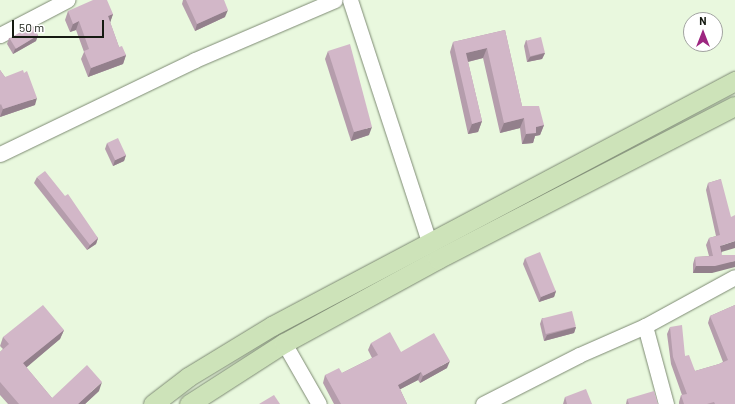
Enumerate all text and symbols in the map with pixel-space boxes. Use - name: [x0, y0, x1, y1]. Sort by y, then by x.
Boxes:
- scale bar: [14, 12, 106, 38]
- north arrow: [683, 12, 723, 52]
- text: N: [699, 14, 707, 27]
- text: 50 m: [19, 20, 44, 34]

